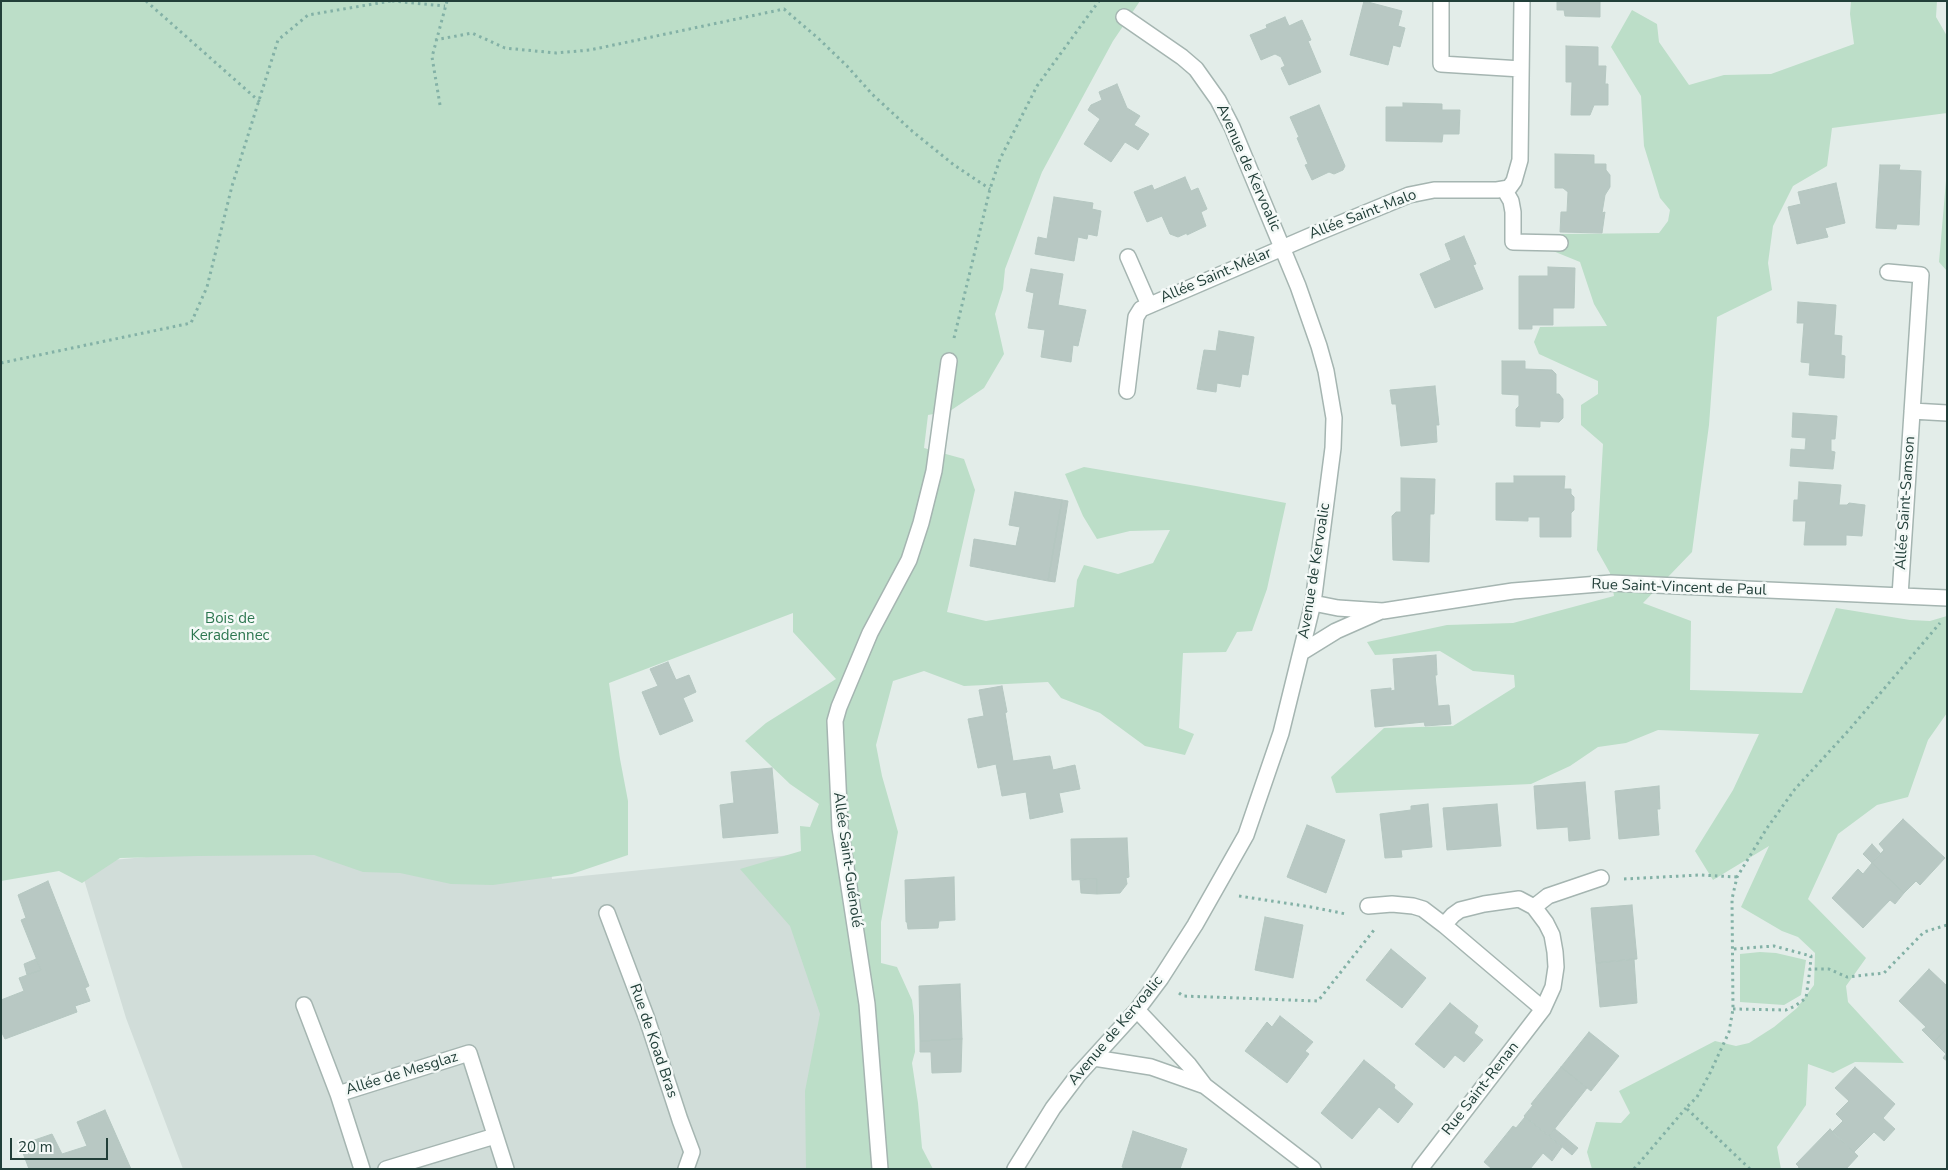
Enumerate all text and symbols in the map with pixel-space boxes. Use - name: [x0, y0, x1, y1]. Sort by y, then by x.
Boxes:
- street label: Avenue de Kervoalic: [1212, 102, 1284, 234]
- street label: Allée Saint-Malo: [1307, 186, 1419, 244]
- street label: Allée Saint-Mélar: [1158, 245, 1274, 307]
- street label: Allée Saint-Samson: [1892, 436, 1920, 570]
- street label: Avenue de Kervoalic: [1295, 502, 1335, 640]
- street label: Rue Saint-Vincent de Paul: [1591, 576, 1767, 600]
- park label: Bois de Keradennec: [190, 610, 270, 645]
- street label: Allée Saint-Guénolé: [829, 791, 865, 929]
- street label: Avenue de Kervoalic: [1065, 973, 1167, 1089]
- street label: Rue de Koad Bras: [625, 982, 681, 1100]
- street label: Rue Saint-Renan: [1439, 1039, 1523, 1139]
- street label: Allée de Mesglaz: [344, 1048, 460, 1100]
- scale bar: [12, 1128, 110, 1160]
- text: 20 m: [18, 1137, 53, 1157]

